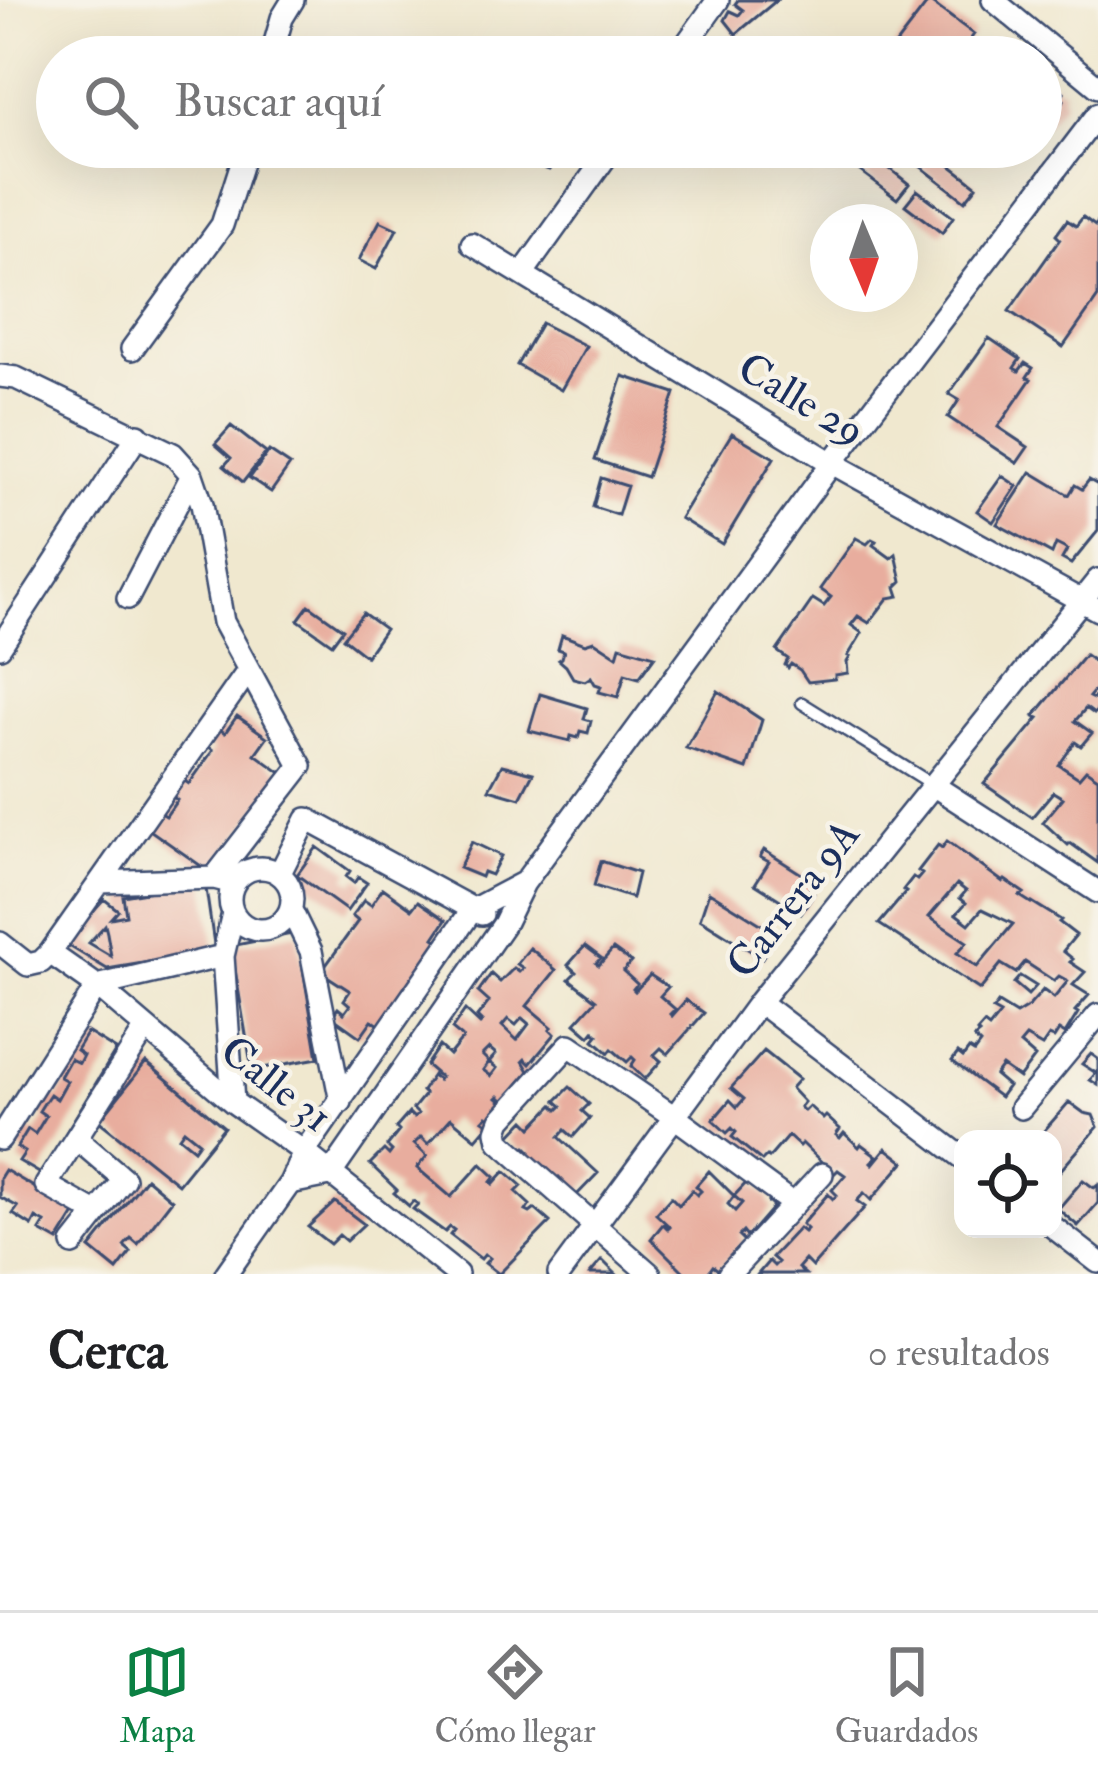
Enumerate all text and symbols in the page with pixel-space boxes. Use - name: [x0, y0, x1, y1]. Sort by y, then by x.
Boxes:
- search box: [36, 36, 1062, 168]
- icon: search: [78, 69, 144, 135]
- text: Buscar aquí: [174, 74, 382, 130]
- north arrow: [810, 204, 918, 312]
- street label: Calle 29: [728, 342, 874, 458]
- street label: Carrera 9A: [716, 810, 871, 989]
- street label: Calle 31: [210, 1025, 342, 1144]
- map controls: [954, 1130, 1062, 1238]
- button: locate: [954, 1130, 1062, 1238]
- text: Cerca: [48, 1320, 167, 1384]
- text: 0 resultados: [868, 1328, 1050, 1377]
- tab: Mapa: [120, 1639, 195, 1752]
- tab: Cómo llegar: [434, 1639, 595, 1752]
- tab: Guardados: [835, 1639, 978, 1752]

